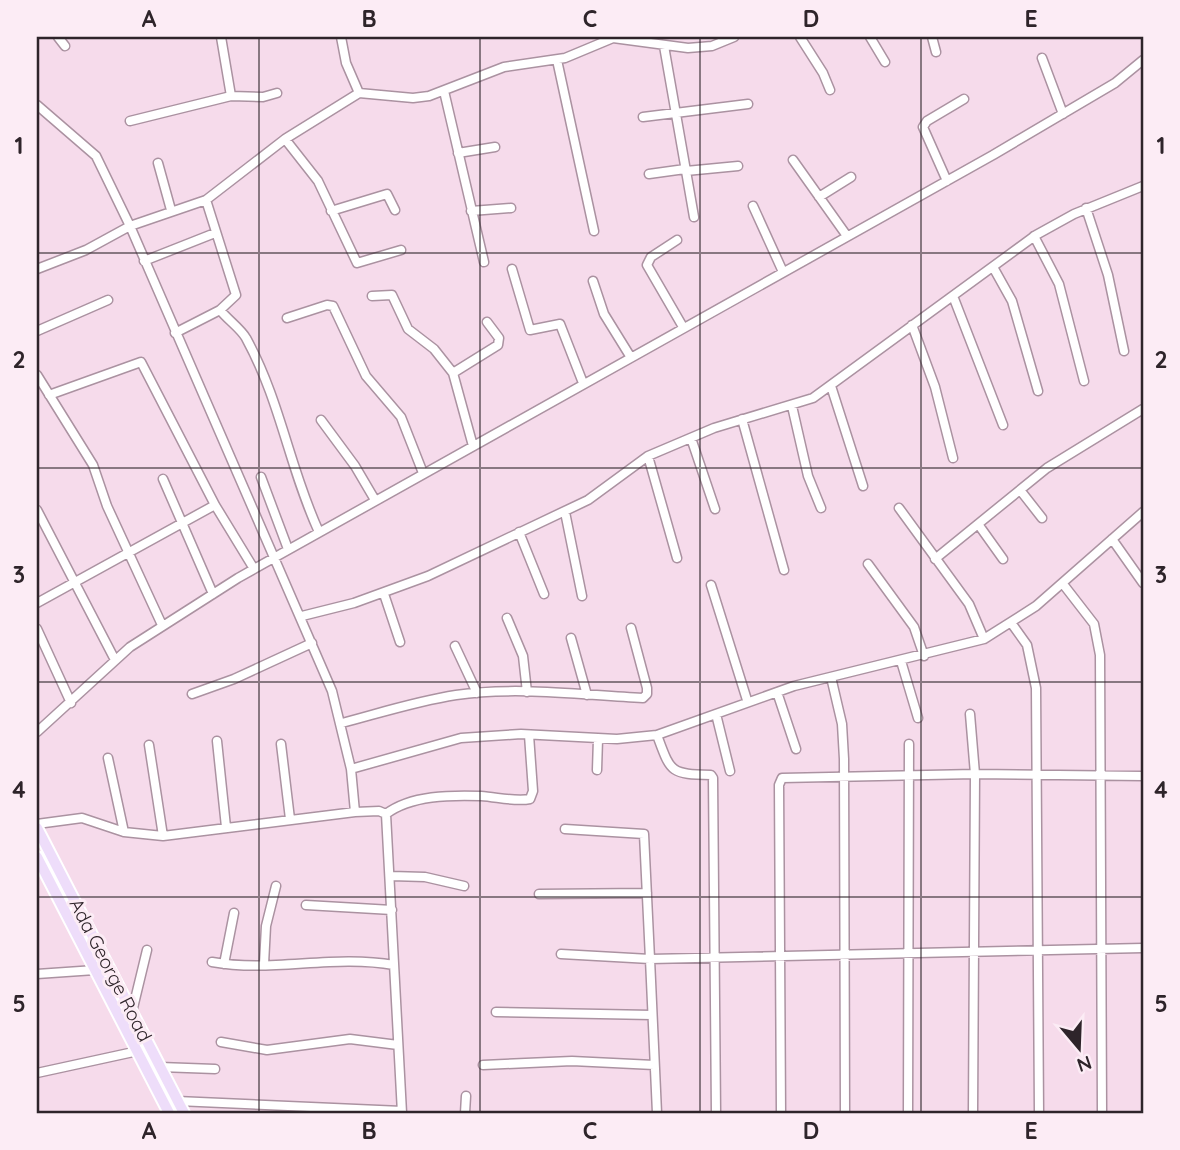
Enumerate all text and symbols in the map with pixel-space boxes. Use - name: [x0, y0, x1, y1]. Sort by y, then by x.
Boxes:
- text: A: [142, 4, 157, 33]
- text: B: [361, 4, 377, 33]
- text: C: [583, 4, 597, 33]
- text: D: [803, 4, 819, 33]
- text: E: [1024, 4, 1038, 33]
- text: 1: [15, 131, 23, 160]
- text: 1: [1157, 131, 1165, 160]
- text: 2: [12, 345, 26, 374]
- text: 2: [1154, 345, 1168, 374]
- text: 3: [13, 560, 25, 589]
- text: 3: [1155, 560, 1167, 589]
- text: 4: [12, 775, 26, 804]
- text: 4: [1154, 775, 1168, 804]
- street label: Ada George Road: [65, 894, 157, 1046]
- text: 5: [12, 989, 26, 1018]
- text: 5: [1154, 989, 1168, 1018]
- north arrow: [1044, 1014, 1114, 1084]
- text: N: [1074, 1050, 1095, 1078]
- text: A: [142, 1116, 157, 1145]
- text: B: [361, 1116, 377, 1145]
- text: C: [583, 1116, 597, 1145]
- text: D: [803, 1116, 819, 1145]
- text: E: [1024, 1116, 1038, 1145]

